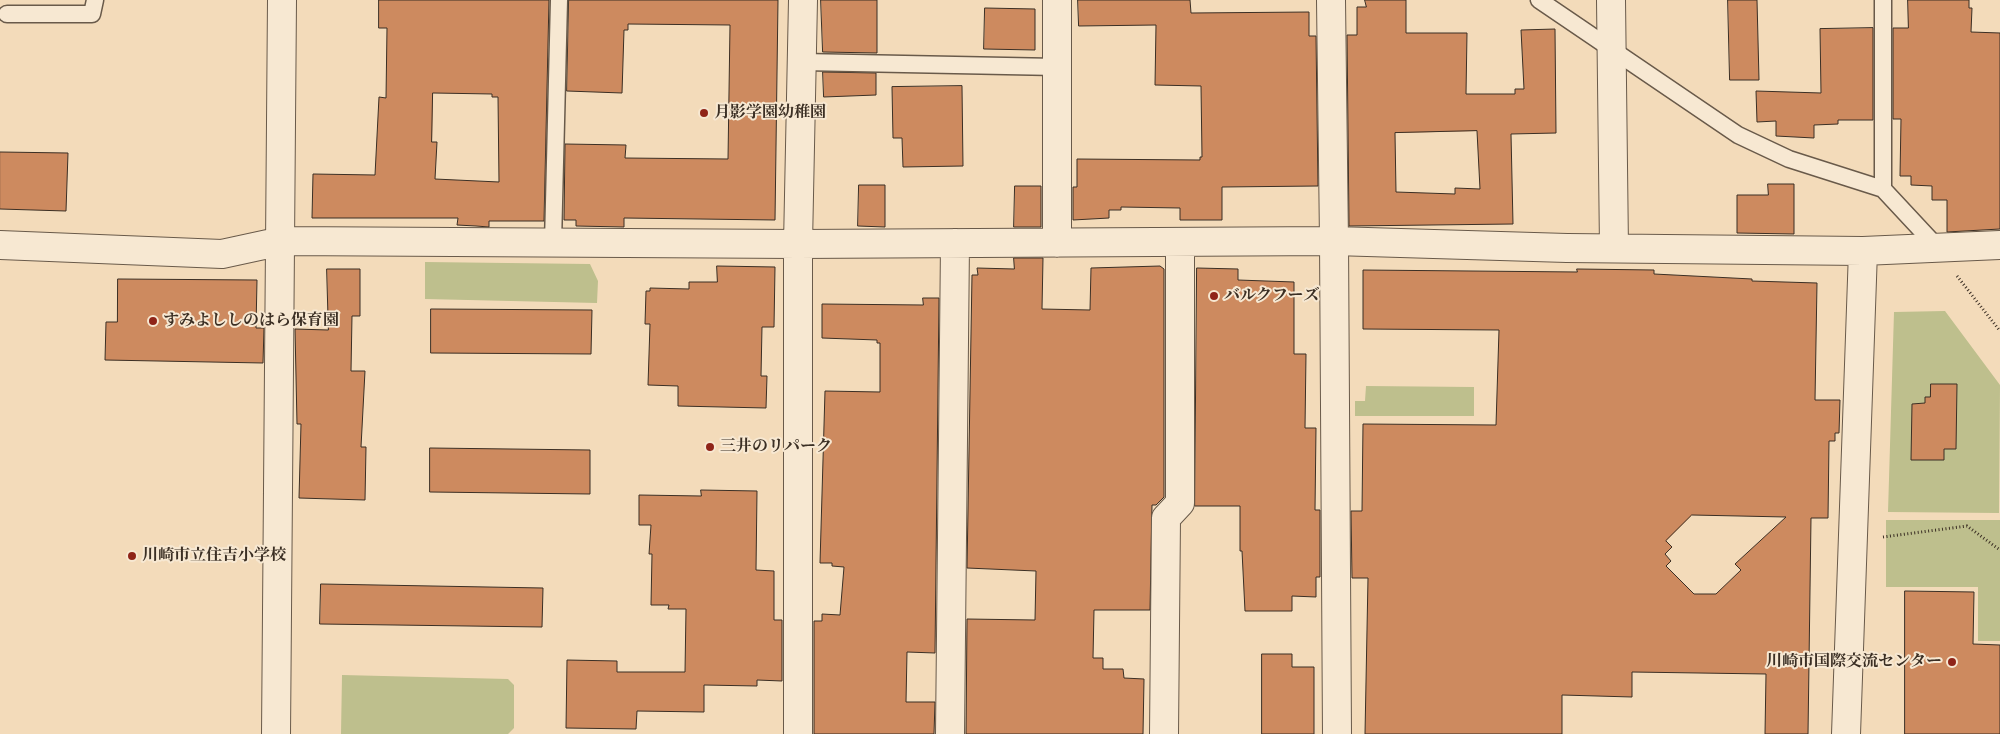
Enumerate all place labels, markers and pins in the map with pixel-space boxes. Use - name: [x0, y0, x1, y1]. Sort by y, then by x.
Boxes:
- place label: 月影学園幼稚園: [714, 103, 826, 123]
- marker: 月影学園幼稚園: [698, 107, 710, 119]
- place label: バルクフーズ: [1224, 286, 1320, 306]
- marker: バルクフーズ: [1208, 290, 1220, 302]
- place label: すみよししのはら保育園: [163, 311, 339, 331]
- marker: すみよししのはら保育園: [147, 315, 159, 327]
- place label: 三井のリパーク: [720, 437, 832, 457]
- marker: 三井のリパーク: [704, 441, 716, 453]
- place label: 川崎市立住吉小学校: [142, 546, 286, 566]
- marker: 川崎市立住吉小学校: [126, 550, 138, 562]
- place label: 川崎市国際交流センター: [1766, 652, 1942, 672]
- marker: 川崎市国際交流センター: [1946, 656, 1958, 668]

